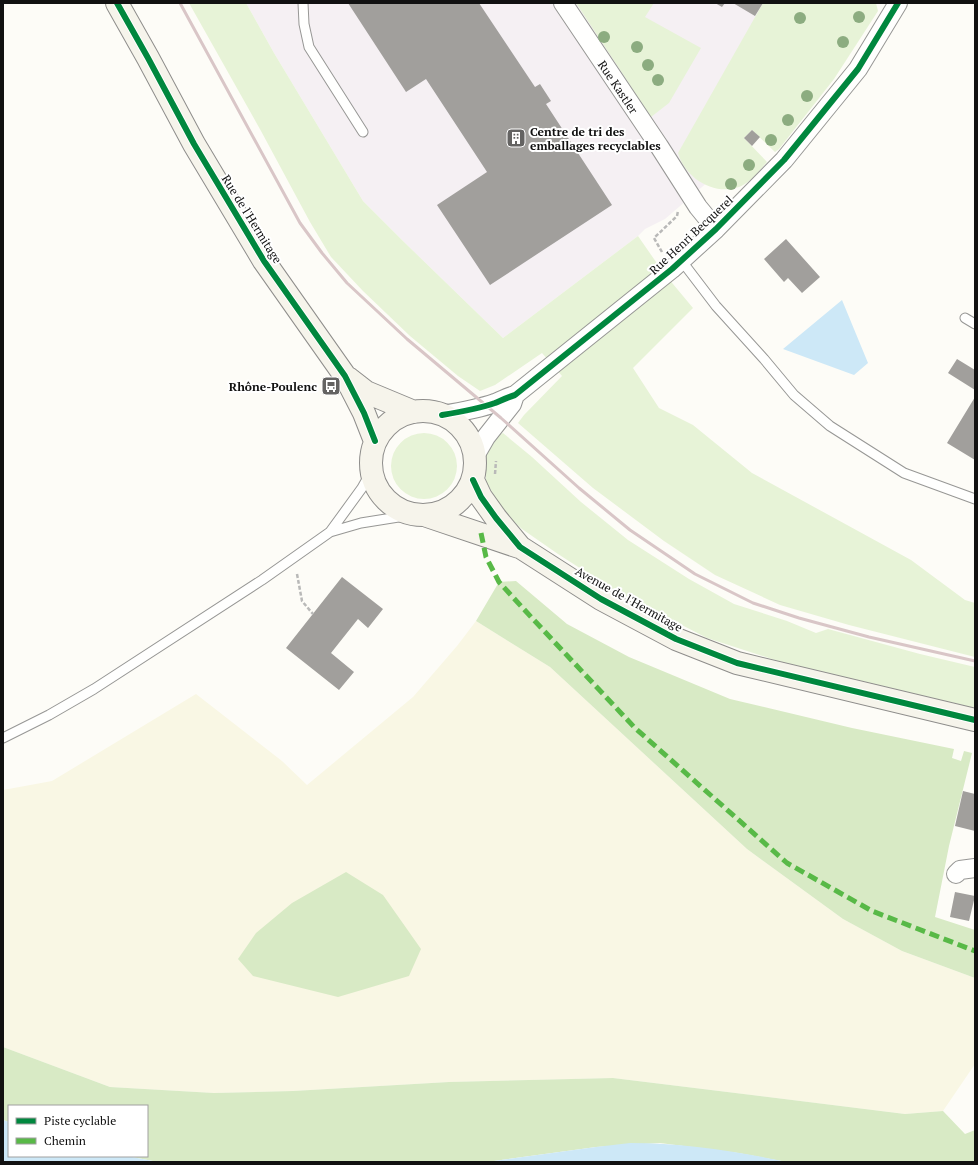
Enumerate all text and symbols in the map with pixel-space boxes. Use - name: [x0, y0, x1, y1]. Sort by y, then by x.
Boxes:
- street label: Rue Kastler: [595, 57, 642, 117]
- place label: Centre de tri des emballages recyclables: [530, 124, 661, 153]
- building icon: Centre de tri des emballages recyclables: [505, 127, 527, 149]
- street label: Rue de l'Hermitage: [219, 172, 285, 266]
- street label: Rue Henri Becquerel: [646, 192, 736, 278]
- bus stop icon: Rhône-Poulenc: [320, 375, 342, 397]
- place label: Rhône-Poulenc: [229, 379, 317, 394]
- street label: Avenue de l'Hermitage: [573, 563, 685, 635]
- legend: [8, 1105, 148, 1157]
- text: Piste cyclable: [44, 1113, 116, 1128]
- text: Chemin: [44, 1133, 86, 1148]

